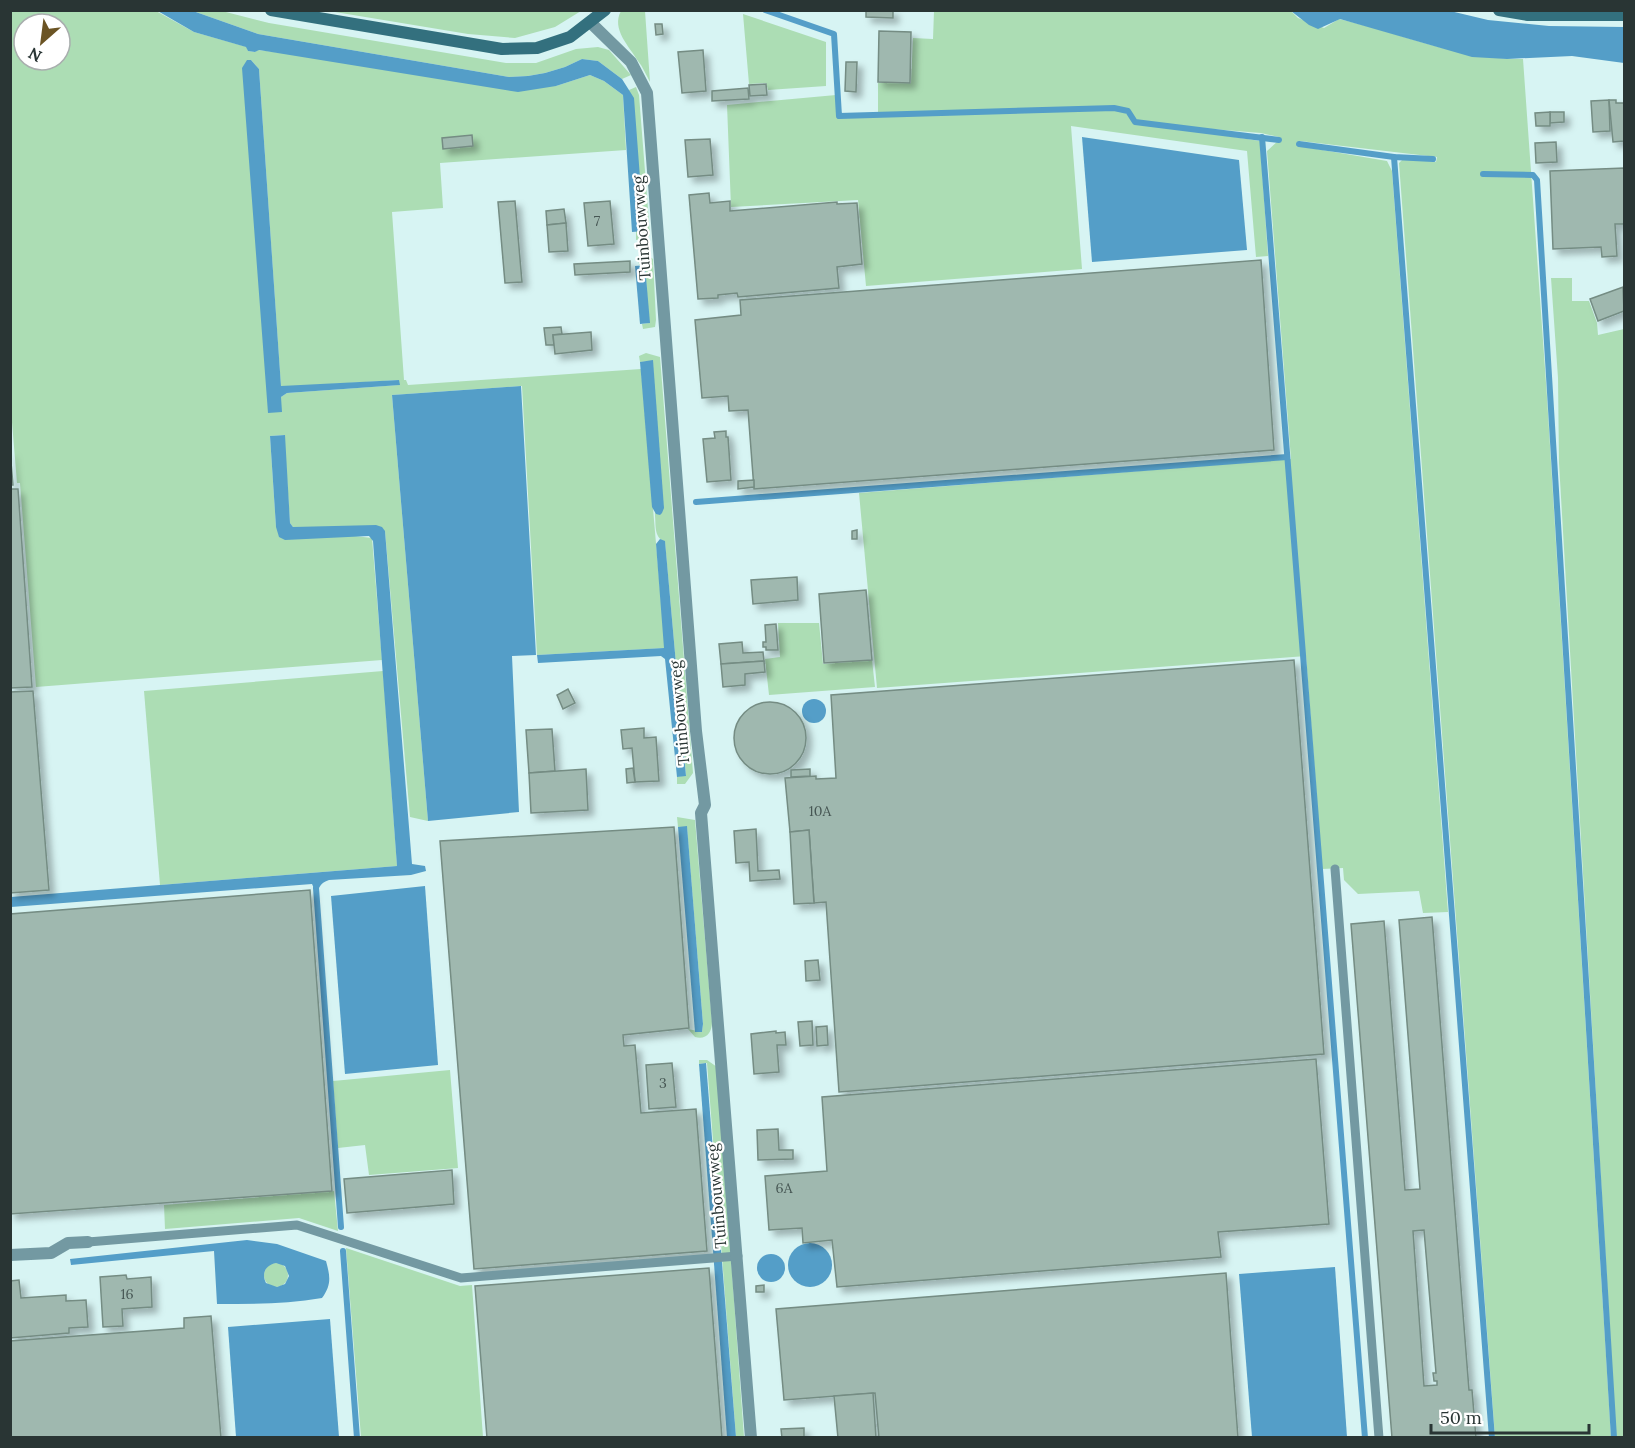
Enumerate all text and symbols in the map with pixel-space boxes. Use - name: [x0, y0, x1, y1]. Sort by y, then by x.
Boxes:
- north arrow: [12, 12, 72, 72]
- text: N: [25, 44, 45, 67]
- street label: Tuinbouwweg: [627, 174, 655, 281]
- house number: 7: [594, 212, 601, 230]
- street label: Tuinbouwweg: [664, 659, 694, 766]
- house number: 10A: [809, 802, 832, 820]
- house number: 3: [659, 1074, 667, 1092]
- street label: Tuinbouwweg: [701, 1142, 731, 1249]
- house number: 6A: [776, 1179, 793, 1197]
- house number: 16: [120, 1285, 134, 1303]
- scale bar: [1431, 1397, 1588, 1435]
- text: 50 m: [1440, 1406, 1482, 1429]

